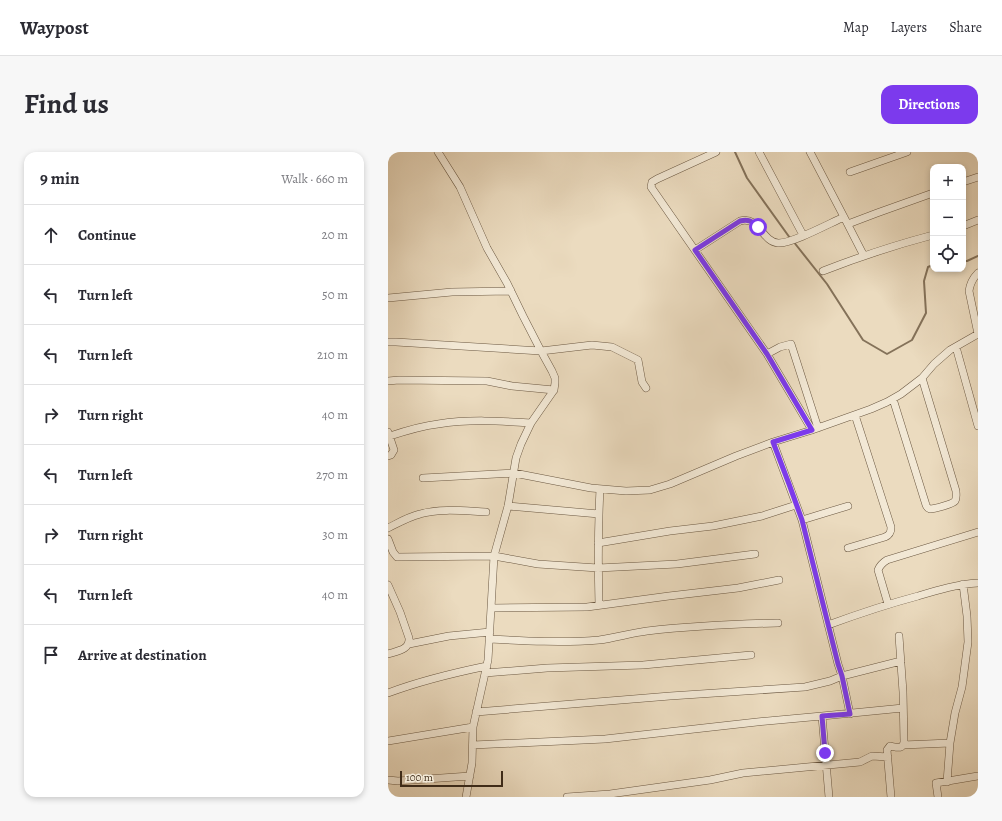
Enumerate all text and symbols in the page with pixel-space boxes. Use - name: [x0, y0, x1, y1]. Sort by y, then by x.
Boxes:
- text: Waypost: [20, 15, 89, 41]
- text: Map: [843, 18, 869, 37]
- text: Layers: [891, 18, 927, 37]
- text: Share: [949, 18, 982, 37]
- text: Find us: [24, 85, 109, 123]
- button: Directions: [881, 85, 978, 124]
- map controls: [930, 164, 966, 272]
- button: +: [930, 164, 966, 200]
- text: 9 min: [40, 167, 80, 190]
- text: Walk · 660 m: [281, 170, 348, 187]
- button: −: [930, 200, 966, 236]
- route start: [749, 218, 767, 236]
- icon: ahead: [40, 224, 62, 246]
- text: Continue: [78, 225, 136, 245]
- text: 20 m: [322, 226, 348, 243]
- button: locate: [930, 236, 966, 272]
- icon: left: [40, 284, 62, 306]
- text: Turn left: [78, 285, 133, 305]
- text: 50 m: [322, 286, 348, 303]
- icon: left: [40, 344, 62, 366]
- text: Turn left: [78, 345, 133, 365]
- text: 210 m: [317, 346, 348, 363]
- icon: right: [40, 404, 62, 426]
- text: Turn right: [78, 405, 143, 425]
- text: 40 m: [322, 406, 348, 423]
- icon: left: [40, 464, 62, 486]
- text: Turn left: [78, 465, 133, 485]
- text: 270 m: [316, 466, 348, 483]
- icon: right: [40, 524, 62, 546]
- text: Turn right: [78, 525, 143, 545]
- text: 30 m: [322, 526, 348, 543]
- icon: left: [40, 584, 62, 606]
- text: Turn left: [78, 585, 133, 605]
- text: 40 m: [322, 586, 348, 603]
- icon: arrive: [40, 644, 62, 666]
- text: Arrive at destination: [78, 645, 207, 665]
- route end: [816, 744, 834, 762]
- scale bar: [400, 769, 503, 788]
- text: 100 m: [406, 770, 433, 785]

